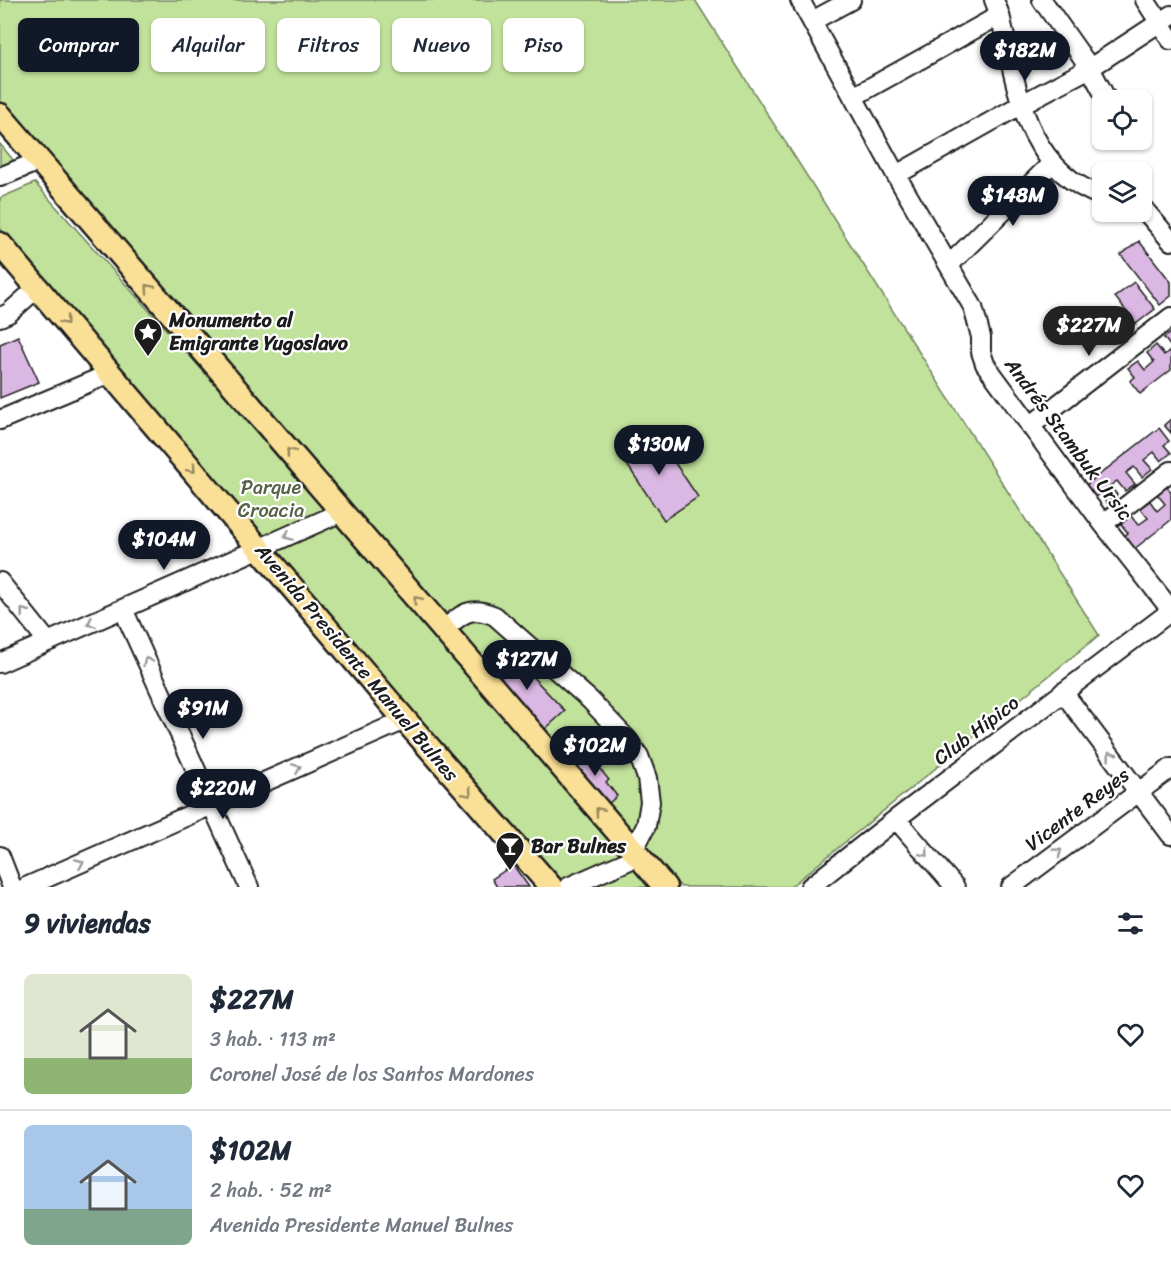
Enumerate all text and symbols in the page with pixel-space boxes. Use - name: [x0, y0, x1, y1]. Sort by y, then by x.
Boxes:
- chip: Comprar: [18, 18, 139, 72]
- chip: Alquilar: [151, 18, 265, 72]
- chip: Filtros: [277, 18, 380, 72]
- chip: Nuevo: [392, 18, 491, 72]
- chip: Piso: [503, 18, 584, 72]
- pin: $182M: [983, 31, 1067, 82]
- text: $182M: [994, 33, 1056, 68]
- map controls: [1092, 90, 1152, 222]
- button: locate: [1092, 90, 1152, 150]
- button: layers: [1092, 162, 1152, 222]
- pin: $148M: [971, 176, 1055, 227]
- text: $148M: [982, 178, 1044, 213]
- one-way arrow: [145, 284, 156, 295]
- place label: Monumento al Emigrante Yugoslavo: [168, 303, 349, 361]
- pin: $227M: [1047, 306, 1131, 357]
- text: $227M: [1057, 308, 1121, 343]
- one-way arrow: [58, 314, 69, 325]
- place icon: Monumento al Emigrante Yugoslavo: [132, 316, 164, 358]
- street label: Andrés Stambuk Ursic: [995, 349, 1142, 529]
- pin: $130M: [617, 425, 701, 476]
- text: $130M: [628, 427, 690, 462]
- one-way arrow: [286, 448, 297, 459]
- one-way arrow: [185, 462, 196, 473]
- park label: Parque Croacia: [238, 470, 304, 528]
- pin: $104M: [122, 520, 206, 571]
- text: $104M: [132, 522, 196, 557]
- one-way arrow: [284, 528, 295, 540]
- street label: Avenida Presidente Manuel Bulnes: [245, 534, 468, 790]
- one-way arrow: [414, 595, 425, 606]
- one-way arrow: [21, 608, 32, 619]
- one-way arrow: [86, 616, 97, 628]
- pin: $127M: [485, 640, 569, 691]
- text: $127M: [496, 642, 558, 677]
- one-way arrow: [143, 657, 155, 668]
- street label: Club Hípico: [926, 686, 1027, 775]
- pin: $91M: [167, 689, 239, 740]
- text: $91M: [178, 691, 228, 726]
- pin: $102M: [553, 726, 637, 777]
- text: $102M: [564, 728, 626, 763]
- one-way arrow: [1107, 751, 1118, 762]
- street label: Vicente Reyes: [1017, 758, 1138, 861]
- one-way arrow: [290, 763, 301, 775]
- pin: $220M: [181, 769, 265, 820]
- text: $220M: [190, 771, 256, 806]
- one-way arrow: [461, 786, 472, 797]
- one-way arrow: [595, 807, 606, 818]
- place label: Bar Bulnes: [531, 829, 627, 864]
- bar icon: Bar Bulnes: [494, 830, 526, 872]
- one-way arrow: [918, 846, 929, 857]
- one-way arrow: [1051, 848, 1062, 859]
- one-way arrow: [73, 859, 84, 871]
- text: 9 viviendas: [24, 900, 151, 946]
- icon: filters: [1114, 907, 1147, 940]
- text: $227M: [210, 976, 294, 1022]
- icon: home: [72, 998, 144, 1070]
- icon: heart: [1114, 1018, 1147, 1051]
- text: 3 hab. · 113 m²: [210, 1022, 336, 1057]
- text: Coronel José de los Santos Mardones: [210, 1057, 534, 1092]
- text: $102M: [210, 1127, 291, 1173]
- icon: home: [72, 1149, 144, 1221]
- icon: heart: [1114, 1169, 1147, 1202]
- text: 2 hab. · 52 m²: [210, 1173, 332, 1208]
- text: Avenida Presidente Manuel Bulnes: [210, 1208, 513, 1243]

